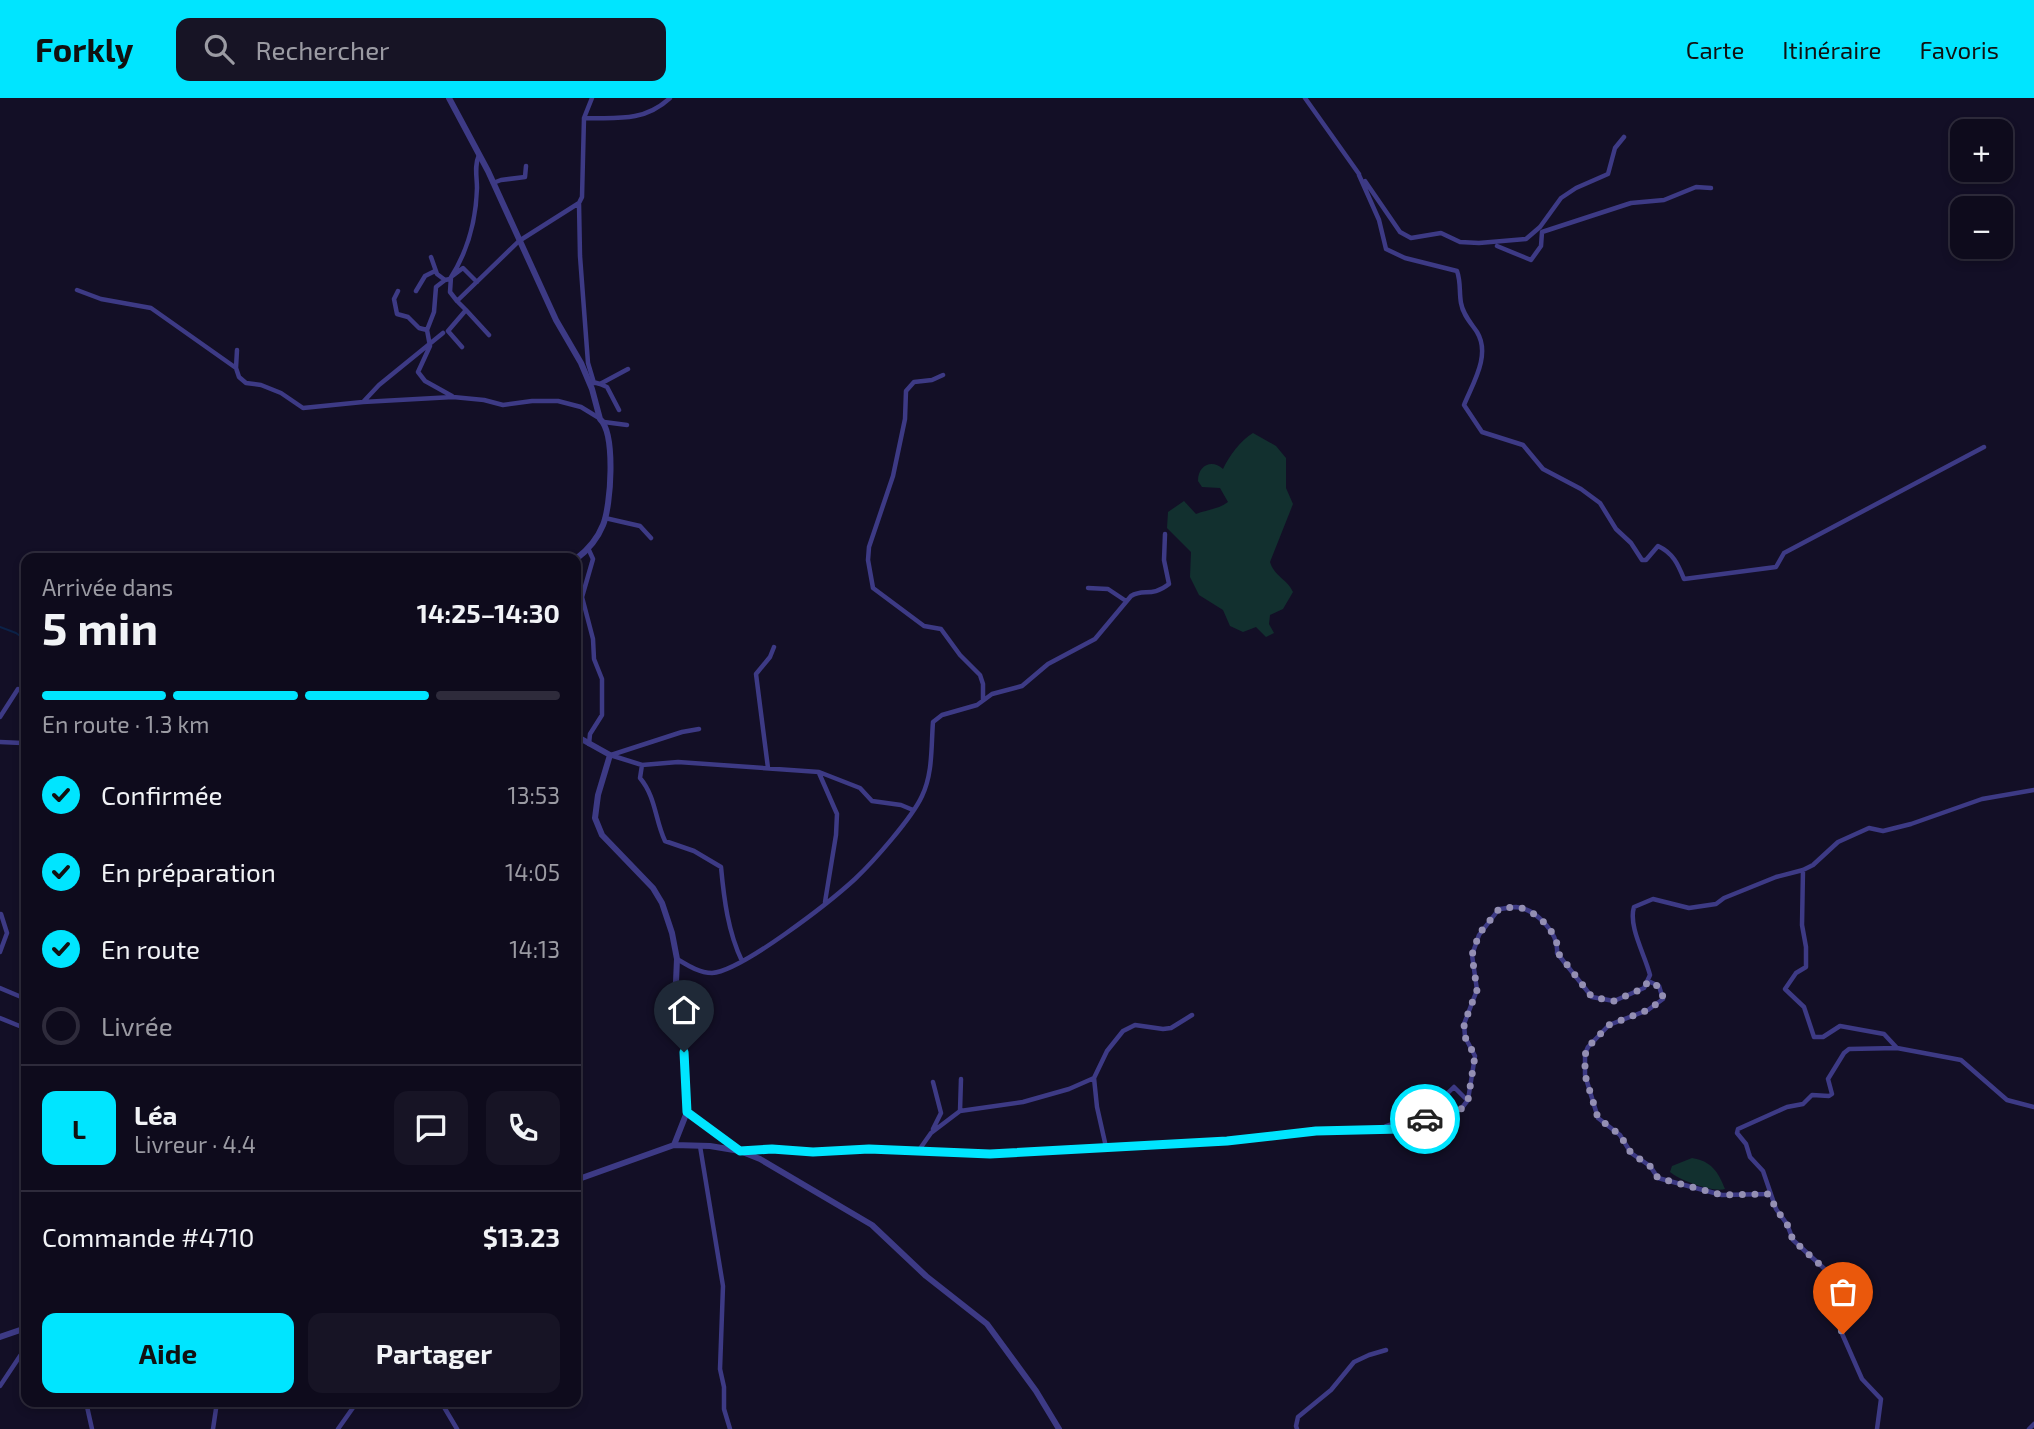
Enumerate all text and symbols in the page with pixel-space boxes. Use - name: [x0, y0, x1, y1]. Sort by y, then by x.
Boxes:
- search box: [176, 18, 666, 81]
- text: Forkly: [35, 29, 134, 69]
- icon: search: [200, 30, 238, 68]
- text: Rechercher: [256, 34, 390, 65]
- text: Carte: [1686, 35, 1744, 64]
- text: Itinéraire: [1782, 35, 1881, 64]
- text: Favoris: [1919, 35, 1999, 64]
- map controls: [1950, 119, 2013, 259]
- button: +: [1950, 119, 2013, 182]
- button: −: [1950, 196, 2013, 259]
- text: Arrivée dans: [42, 573, 173, 601]
- text: 14:25–14:30: [417, 597, 560, 628]
- text: 5 min: [42, 599, 158, 654]
- text: En route · 1.3 km: [42, 710, 209, 738]
- icon: check: [42, 776, 80, 814]
- text: Confirmée: [101, 779, 223, 810]
- text: 13:53: [508, 781, 560, 809]
- icon: check: [42, 853, 80, 891]
- text: En préparation: [101, 856, 276, 887]
- text: 14:05: [505, 858, 560, 886]
- icon: check: [42, 930, 80, 968]
- text: En route: [101, 933, 200, 964]
- text: 14:13: [509, 935, 560, 963]
- pin: [654, 980, 714, 1052]
- icon: home: [665, 991, 703, 1029]
- text: Livrée: [101, 1010, 173, 1041]
- courier: [1390, 1084, 1460, 1154]
- button: chat: [394, 1091, 468, 1165]
- button: phone: [486, 1091, 560, 1165]
- text: Léa: [134, 1099, 177, 1130]
- icon: car: [1406, 1100, 1444, 1138]
- text: L: [72, 1113, 86, 1144]
- text: Livreur · 4.4: [134, 1130, 256, 1158]
- text: Commande #4710: [42, 1221, 254, 1252]
- text: $13.23: [483, 1221, 560, 1252]
- pin: [1813, 1262, 1873, 1334]
- icon: bag: [1824, 1273, 1862, 1311]
- button: Aide: [42, 1313, 294, 1393]
- button: Partager: [308, 1313, 560, 1393]

